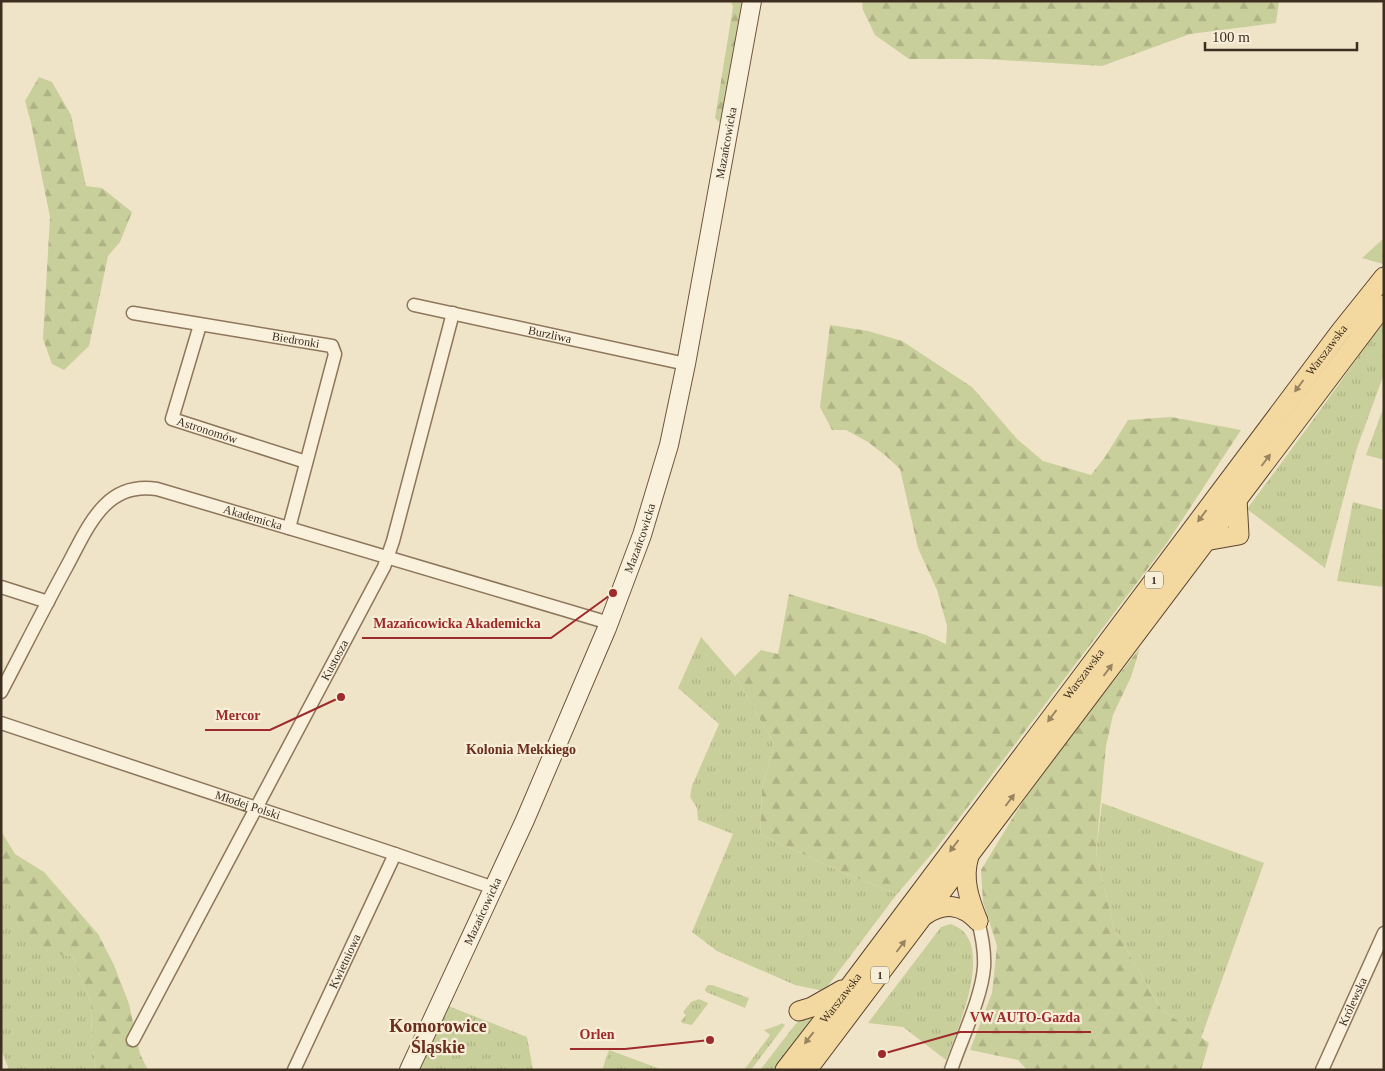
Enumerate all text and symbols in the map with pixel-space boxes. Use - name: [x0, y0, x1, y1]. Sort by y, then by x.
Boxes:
- scale bar: [1205, 20, 1358, 52]
- text: 100 m: [1212, 29, 1250, 45]
- street label: Mazańcowicka: [713, 105, 740, 180]
- street label: Warszawska: [1303, 321, 1351, 378]
- street label: Burzliwa: [527, 323, 573, 346]
- street label: Biedronki: [271, 329, 321, 351]
- one-way arrow: [1294, 379, 1305, 392]
- street label: Astronomów: [175, 414, 239, 447]
- one-way arrow: [1261, 453, 1271, 467]
- street label: Mazańcowicka: [621, 501, 658, 575]
- street label: Akademicka: [222, 502, 285, 533]
- one-way arrow: [1197, 509, 1207, 523]
- road number: 1: [1145, 572, 1163, 588]
- callout: Mazańcowicka Akademicka: [362, 609, 551, 638]
- text: Mazańcowicka Akademicka: [373, 616, 541, 631]
- street label: Kustosza: [318, 637, 351, 683]
- street label: Warszawska: [1060, 645, 1108, 702]
- one-way arrow: [1103, 663, 1113, 677]
- callout: Mercor: [205, 701, 270, 730]
- text: Mercor: [216, 708, 260, 723]
- one-way arrow: [1047, 709, 1057, 723]
- district label: Kolonia Mekkiego: [466, 742, 576, 757]
- street label: Młodej Polski: [213, 788, 283, 823]
- one-way arrow: [1005, 794, 1016, 807]
- one-way arrow: [949, 839, 960, 852]
- street label: Mazańcowicka: [461, 875, 505, 947]
- street label: Kwietniowa: [326, 931, 364, 991]
- one-way arrow: [895, 940, 906, 953]
- road number: 1: [871, 966, 889, 984]
- street label: Warszawska: [817, 970, 865, 1026]
- street label: Królewska: [1336, 974, 1370, 1028]
- callout: VW AUTO-Gazda: [960, 1003, 1091, 1032]
- text: VW AUTO-Gazda: [970, 1010, 1080, 1025]
- district label: Komorowice Śląskie: [389, 1016, 487, 1057]
- callout: Orlen: [570, 1020, 625, 1049]
- text: Orlen: [580, 1027, 615, 1042]
- one-way arrow: [804, 1032, 814, 1045]

